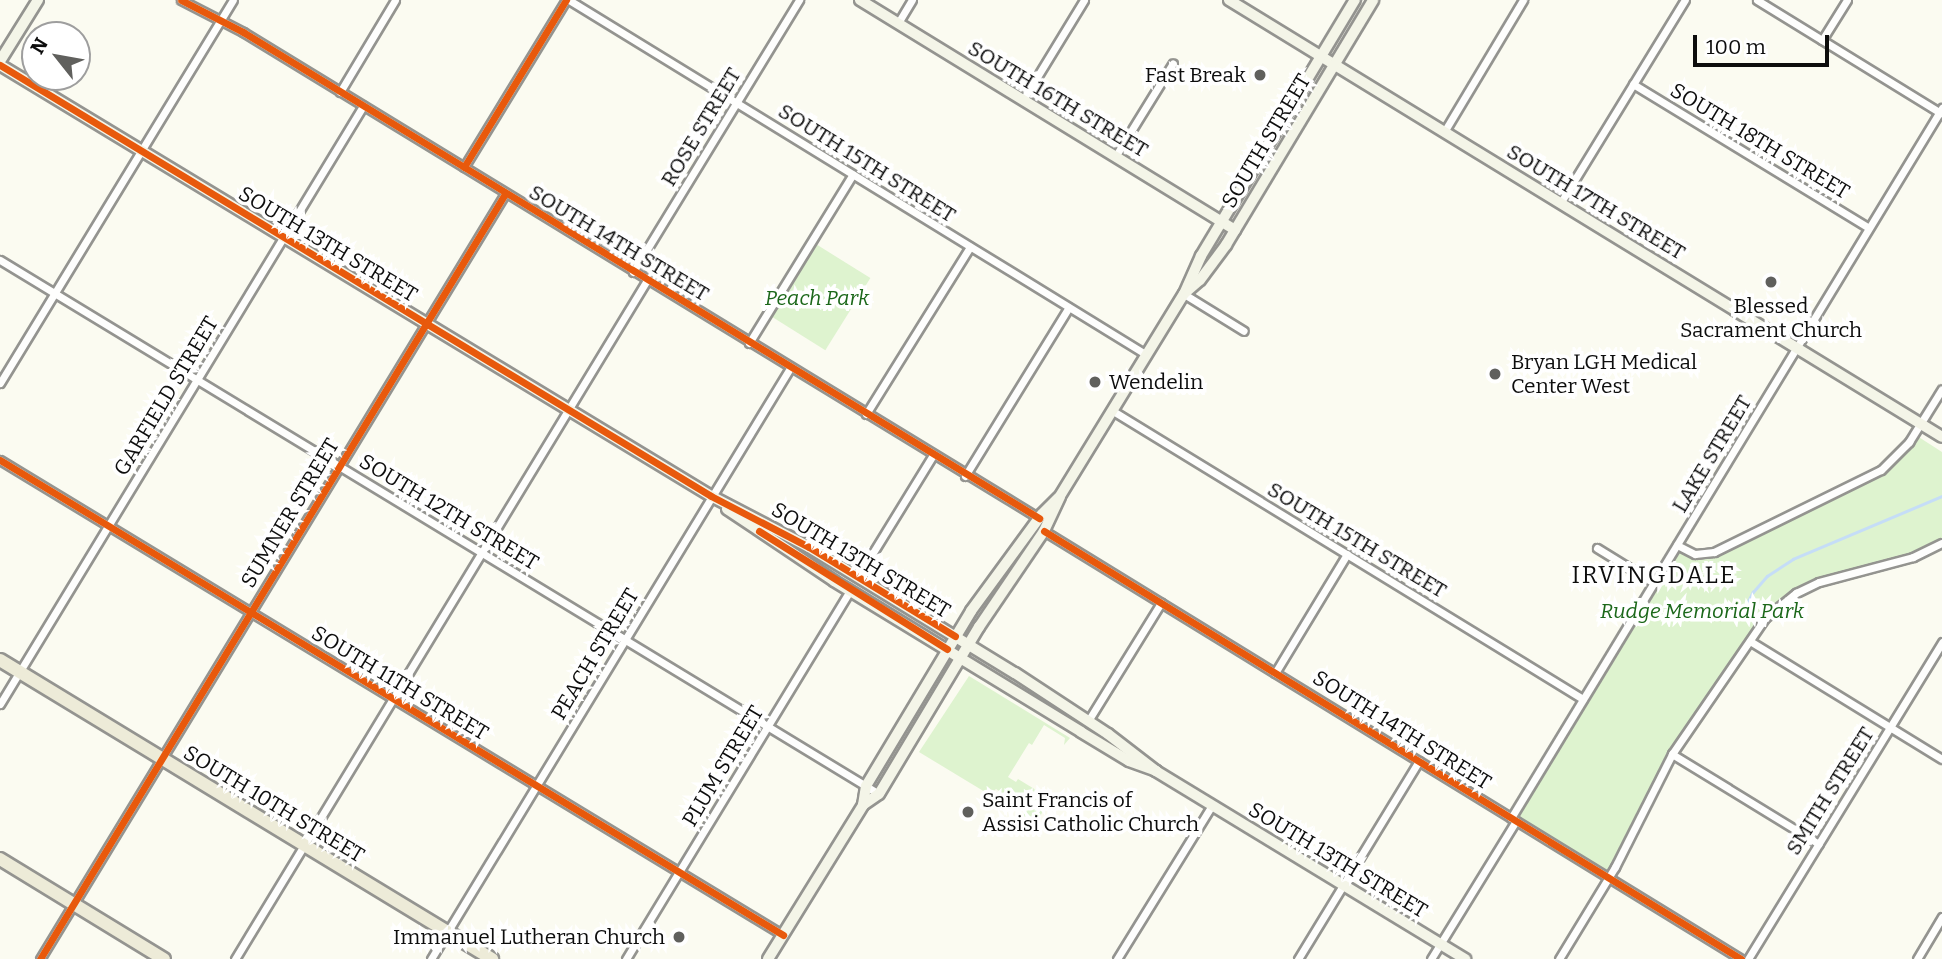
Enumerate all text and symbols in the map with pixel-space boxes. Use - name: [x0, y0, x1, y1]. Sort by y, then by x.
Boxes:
- north arrow: [21, 21, 91, 91]
- scale bar: [1697, 21, 1834, 65]
- text: N: [26, 34, 53, 58]
- text: 100 m: [1706, 34, 1766, 60]
- street label: SOUTH 16TH STREET: [964, 35, 1152, 163]
- place label: Fast Break: [1145, 62, 1246, 88]
- street label: ROSE STREET: [656, 63, 746, 191]
- marker: Fast Break: [1252, 67, 1268, 83]
- street label: SOUTH STREET: [1216, 70, 1316, 212]
- street label: SOUTH 18TH STREET: [1666, 78, 1854, 204]
- street label: SOUTH 15TH STREET: [774, 98, 960, 228]
- street label: SOUTH 17TH STREET: [1502, 139, 1690, 265]
- street label: SOUTH 14TH STREET: [525, 179, 713, 307]
- street label: SOUTH 13TH STREET: [234, 181, 422, 307]
- marker: Blessed Sacrament Church: [1763, 274, 1779, 290]
- park label: Peach Park: [765, 285, 869, 311]
- place label: Blessed Sacrament Church: [1680, 293, 1862, 343]
- street label: GARFIELD STREET: [109, 312, 223, 480]
- place label: Bryan LGH Medical Center West: [1511, 349, 1697, 399]
- marker: Bryan LGH Medical Center West: [1485, 364, 1505, 384]
- place label: Wendelin: [1109, 369, 1203, 395]
- marker: Wendelin: [1087, 374, 1103, 390]
- street label: LAKE STREET: [1667, 391, 1757, 517]
- street label: SUMNER STREET: [236, 434, 344, 592]
- street label: SOUTH 12TH STREET: [355, 449, 543, 575]
- street label: SOUTH 15TH STREET: [1263, 477, 1451, 603]
- street label: SOUTH 13TH STREET: [767, 497, 955, 623]
- district label: IRVINGDALE: [1573, 562, 1735, 590]
- street label: PEACH STREET: [546, 584, 644, 724]
- park label: Rudge Memorial Park: [1600, 598, 1804, 624]
- street label: SOUTH 11TH STREET: [307, 620, 493, 746]
- street label: SOUTH 14TH STREET: [1308, 665, 1496, 795]
- street label: PLUM STREET: [677, 701, 769, 831]
- street label: SMITH STREET: [1781, 723, 1879, 859]
- street label: SOUTH 10TH STREET: [179, 740, 369, 868]
- place label: Saint Francis of Assisi Catholic Church: [982, 787, 1199, 837]
- street label: SOUTH 13TH STREET: [1244, 797, 1432, 923]
- marker: Saint Francis of Assisi Catholic Church: [960, 804, 976, 820]
- place label: Immanuel Lutheran Church: [393, 924, 665, 950]
- marker: Immanuel Lutheran Church: [671, 929, 687, 945]

